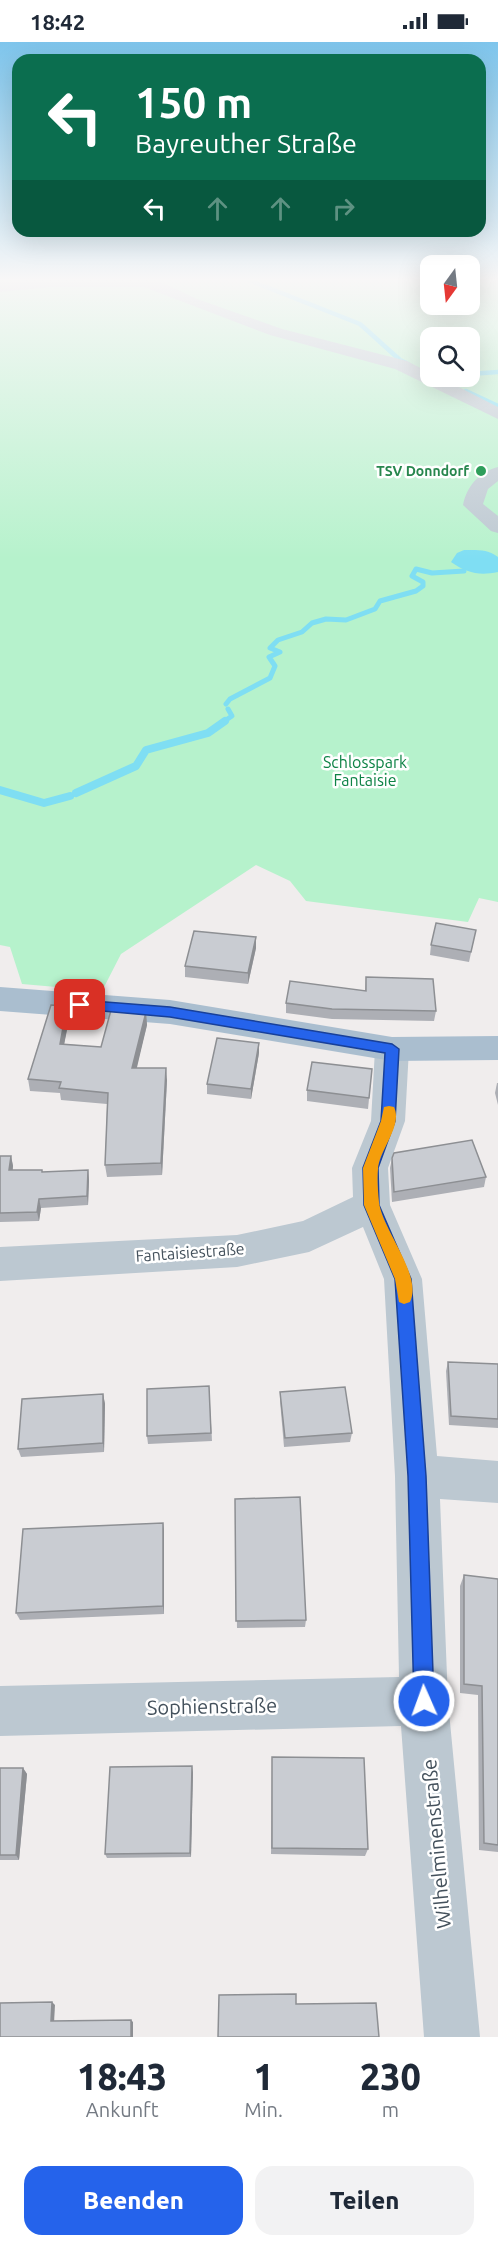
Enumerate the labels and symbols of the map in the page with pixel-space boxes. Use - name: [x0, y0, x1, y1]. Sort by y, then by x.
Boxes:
- north arrow: [420, 255, 480, 315]
- place label: TSV Donndorf: [376, 463, 469, 479]
- marker: TSV Donndorf: [474, 464, 488, 478]
- park label: Schlosspark Fantaisie: [323, 753, 407, 789]
- pin: [54, 979, 105, 1030]
- street label: Fantaisiestraße: [135, 1239, 245, 1265]
- position arrow: [392, 1669, 456, 1733]
- street label: Sophienstraße: [147, 1693, 277, 1719]
- street label: Wilhelminenstraße: [417, 1758, 455, 1930]

